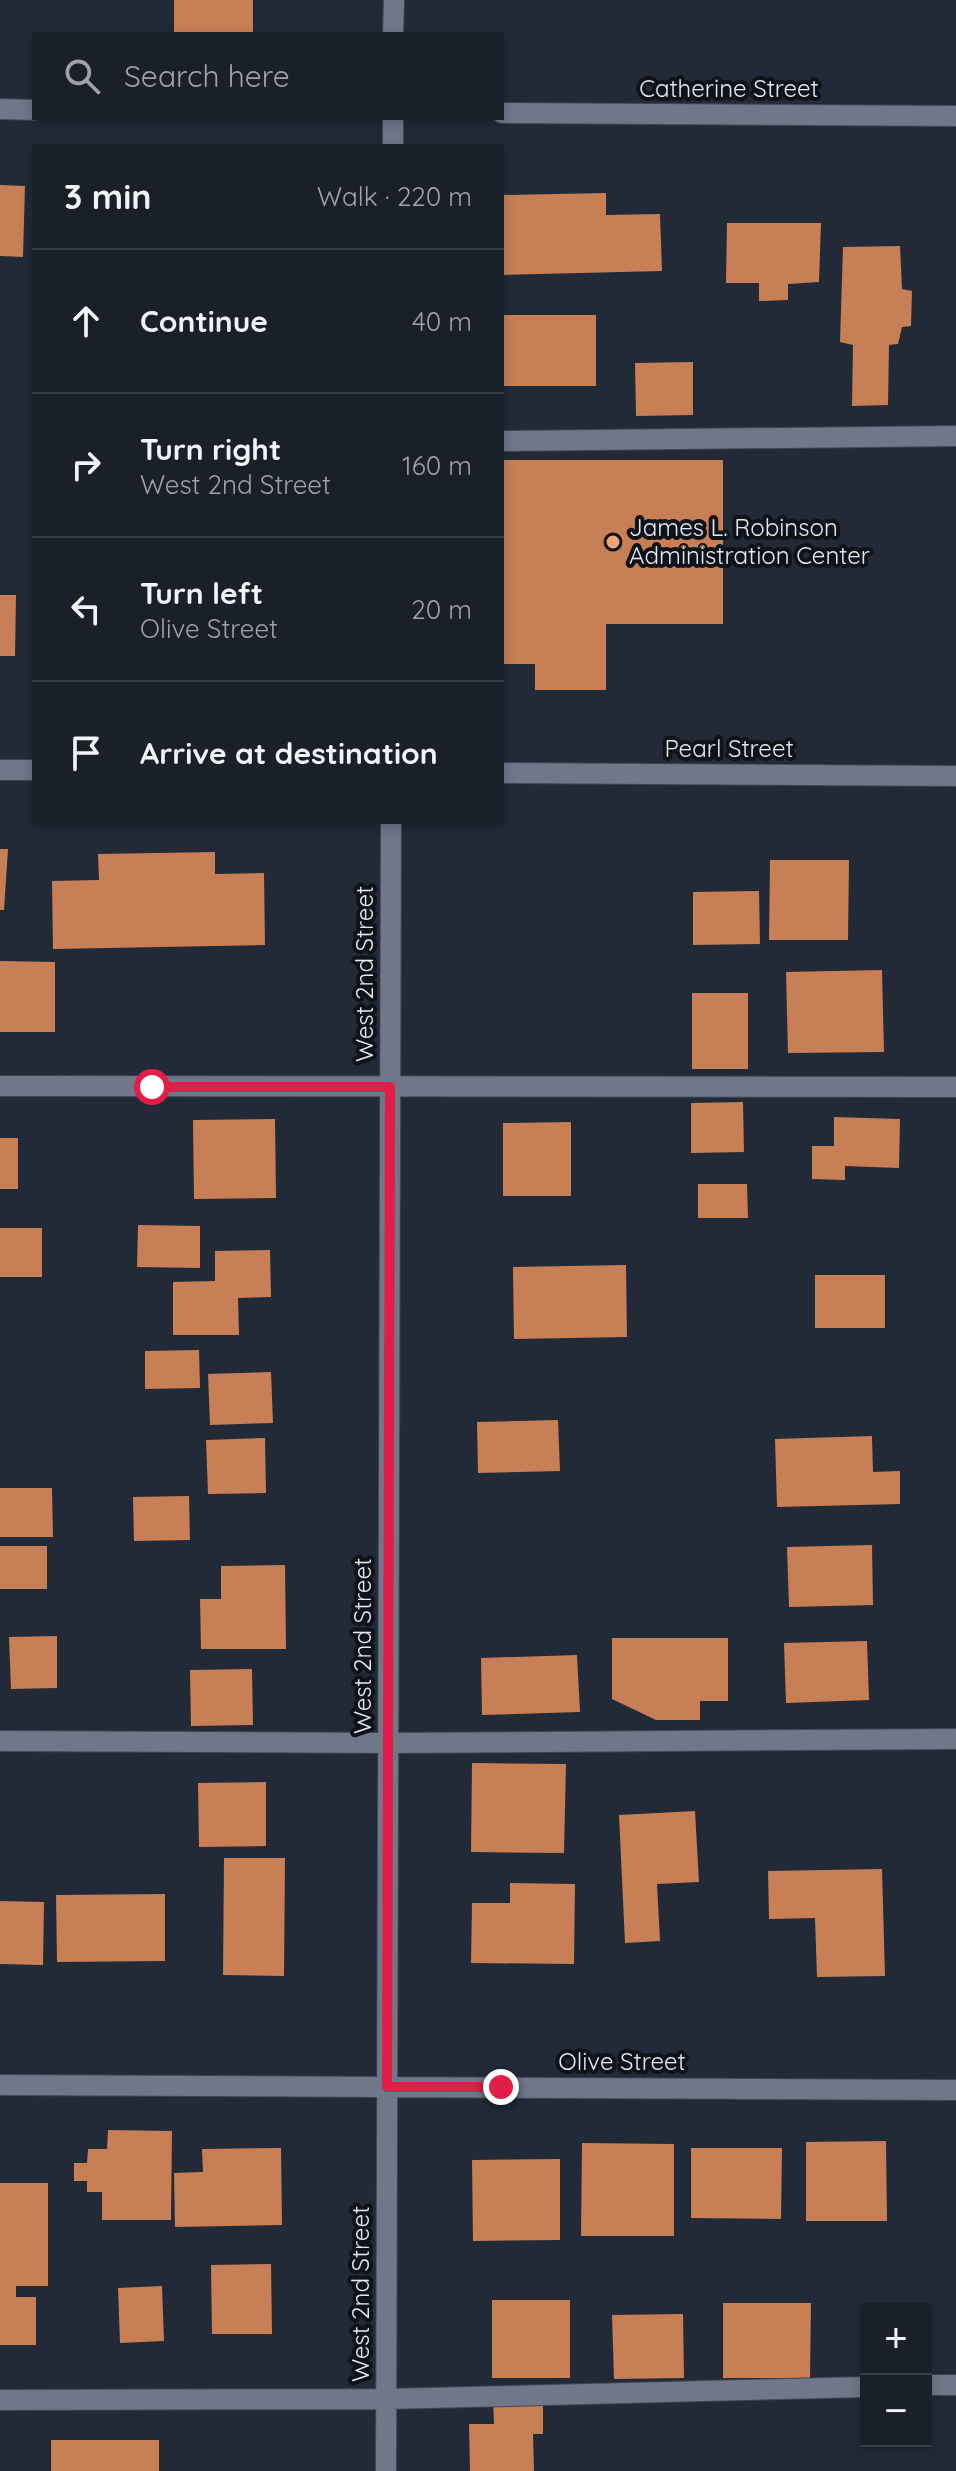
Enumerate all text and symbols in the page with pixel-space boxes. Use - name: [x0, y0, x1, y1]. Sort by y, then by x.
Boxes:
- search box: [32, 32, 504, 120]
- icon: search: [60, 54, 104, 98]
- text: Search here: [124, 57, 290, 95]
- street label: Catherine Street: [639, 73, 819, 103]
- text: 3 min: [64, 175, 151, 218]
- text: Walk · 220 m: [317, 180, 472, 213]
- icon: ahead: [64, 299, 108, 343]
- text: Continue: [140, 302, 268, 340]
- text: 40 m: [412, 305, 472, 338]
- text: Turn right: [140, 430, 281, 468]
- icon: right: [64, 443, 108, 487]
- text: 160 m: [402, 449, 472, 482]
- text: West 2nd Street: [140, 468, 331, 501]
- place label: James L. Robinson Administration Center: [629, 512, 870, 570]
- marker: James L. Robinson Administration Center: [604, 533, 622, 551]
- text: Turn left: [140, 574, 263, 612]
- icon: left: [64, 587, 108, 631]
- text: 20 m: [411, 593, 472, 626]
- text: Olive Street: [140, 612, 278, 645]
- icon: arrive: [64, 731, 108, 775]
- street label: Pearl Street: [664, 733, 794, 763]
- text: Arrive at destination: [140, 734, 438, 772]
- street label: West 2nd Street: [349, 886, 379, 1062]
- route start: [134, 1069, 170, 1105]
- street label: West 2nd Street: [347, 1558, 377, 1734]
- street label: Olive Street: [558, 2046, 686, 2076]
- route end: [483, 2069, 519, 2105]
- street label: West 2nd Street: [345, 2206, 375, 2382]
- map controls: [860, 2303, 932, 2447]
- button: +: [860, 2303, 932, 2375]
- button: −: [860, 2375, 932, 2447]

